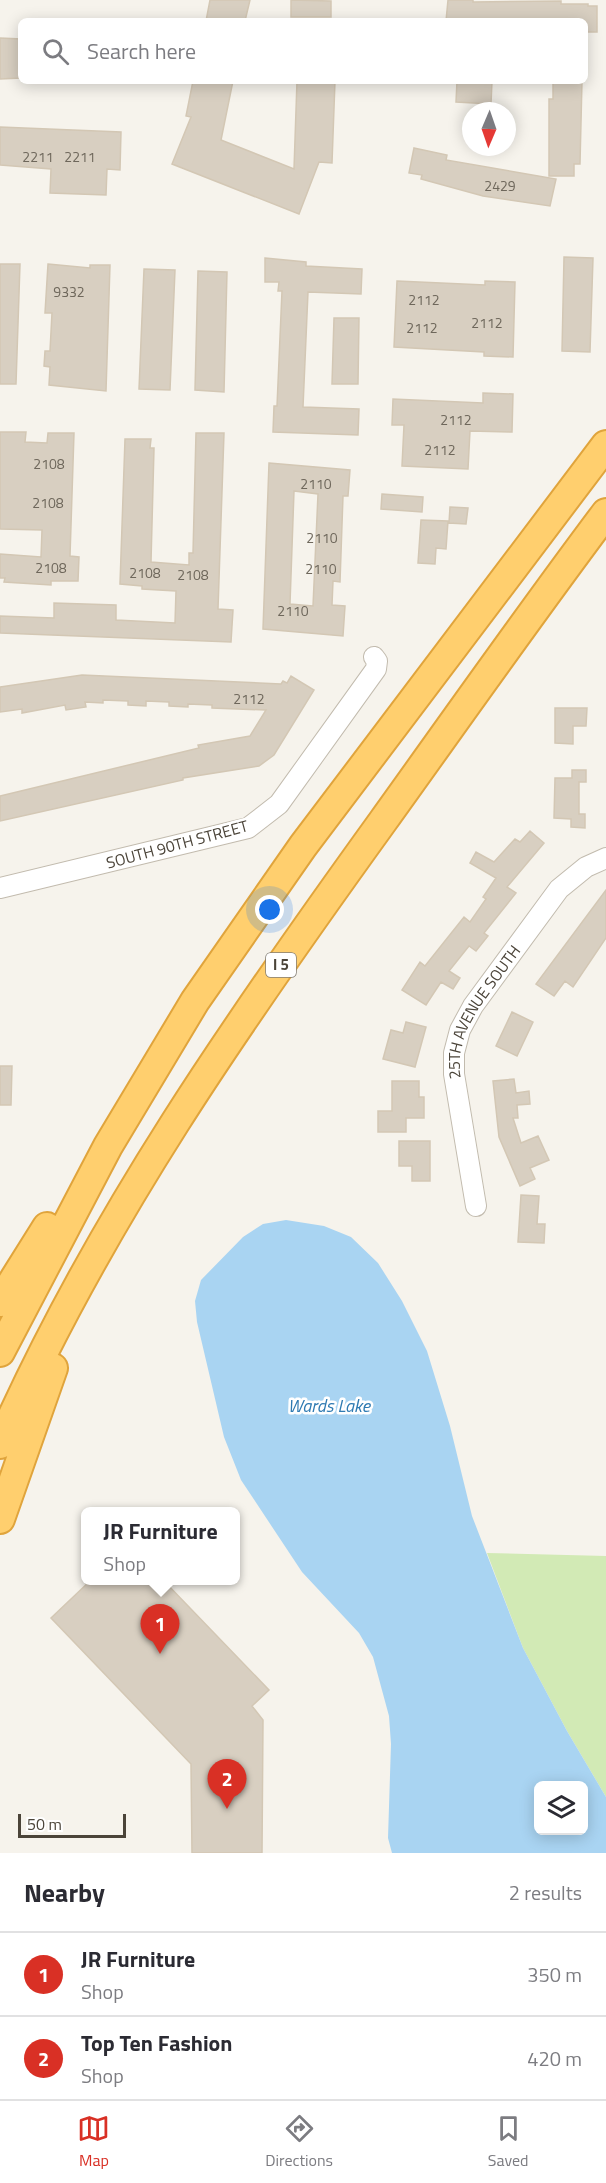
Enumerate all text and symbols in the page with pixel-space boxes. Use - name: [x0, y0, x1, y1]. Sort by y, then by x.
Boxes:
- search box: [18, 18, 588, 84]
- text: Search here: [87, 34, 196, 68]
- icon: search: [39, 35, 72, 68]
- north arrow: [462, 102, 516, 156]
- house number: 2211: [22, 146, 54, 167]
- house number: 2211: [64, 146, 96, 167]
- house number: 2429: [484, 175, 516, 196]
- house number: 9332: [53, 281, 85, 302]
- house number: 2112: [408, 289, 440, 310]
- house number: 2112: [471, 312, 503, 333]
- house number: 2112: [406, 317, 438, 338]
- house number: 2112: [440, 409, 472, 430]
- house number: 2112: [424, 439, 456, 460]
- house number: 2108: [33, 453, 65, 474]
- house number: 2110: [300, 473, 332, 494]
- house number: 2108: [32, 492, 64, 513]
- house number: 2110: [306, 527, 338, 548]
- house number: 2108: [35, 557, 67, 578]
- house number: 2110: [305, 558, 337, 579]
- house number: 2108: [129, 562, 161, 583]
- house number: 2108: [177, 564, 209, 585]
- house number: 2110: [277, 600, 309, 621]
- house number: 2112: [233, 688, 265, 709]
- street label: SOUTH 90TH STREET: [103, 813, 251, 874]
- your location: [255, 895, 284, 924]
- street label: 25TH AVENUE SOUTH: [442, 940, 526, 1081]
- road number: I 5: [266, 953, 296, 977]
- water label: Wards Lake: [288, 1392, 372, 1419]
- popup: [81, 1507, 240, 1585]
- text: JR Furniture: [103, 1514, 218, 1548]
- text: Shop: [103, 1548, 146, 1579]
- pin: 1: [140, 1604, 180, 1654]
- pin: 2: [208, 1760, 246, 1809]
- map controls: [534, 1781, 588, 1835]
- button: layers: [534, 1781, 588, 1835]
- scale bar: [18, 1811, 126, 1838]
- text: 50 m: [27, 1812, 62, 1836]
- text: Nearby: [24, 1873, 105, 1912]
- text: 2 results: [509, 1877, 582, 1908]
- text: JR Furniture: [81, 1942, 195, 1976]
- text: 1: [38, 1959, 49, 1990]
- text: 350 m: [527, 1959, 582, 1990]
- text: Shop: [81, 1976, 124, 2007]
- text: Top Ten Fashion: [81, 2026, 233, 2060]
- text: 2: [38, 2043, 49, 2074]
- text: 420 m: [527, 2043, 582, 2074]
- text: Shop: [81, 2060, 124, 2091]
- tab: Map: [77, 2112, 110, 2172]
- tab: Directions: [265, 2112, 333, 2172]
- tab: Saved: [488, 2112, 529, 2172]

